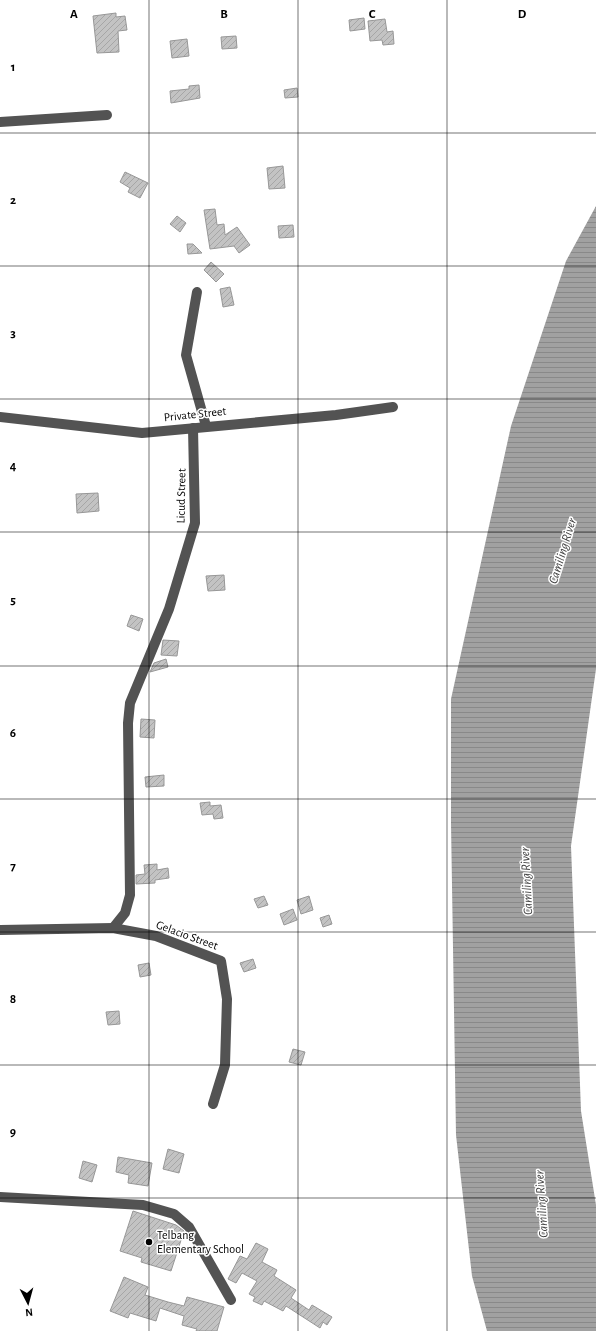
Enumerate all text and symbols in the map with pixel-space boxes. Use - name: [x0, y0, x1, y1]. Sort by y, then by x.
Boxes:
- text: A: [70, 8, 78, 21]
- text: B: [220, 8, 228, 21]
- text: C: [369, 8, 376, 21]
- text: D: [518, 8, 527, 21]
- text: 1: [11, 61, 15, 74]
- text: 2: [10, 194, 16, 207]
- text: 3: [10, 327, 16, 340]
- street label: Private Street: [163, 405, 227, 423]
- text: 4: [10, 460, 17, 473]
- street label: Licud Street: [175, 468, 187, 524]
- water label: Camiling River: [547, 516, 579, 585]
- text: 5: [10, 594, 16, 607]
- text: 6: [10, 727, 16, 740]
- water label: Camiling River: [519, 846, 535, 915]
- text: 7: [10, 860, 16, 873]
- street label: Gelacio Street: [155, 918, 220, 952]
- text: 8: [10, 993, 16, 1006]
- text: 9: [10, 1126, 16, 1139]
- water label: Camiling River: [533, 1169, 551, 1238]
- place label: Telbang Elementary School: [157, 1229, 244, 1256]
- marker: Telbang Elementary School: [144, 1237, 154, 1247]
- north arrow: [8, 1283, 48, 1323]
- text: N: [25, 1307, 33, 1318]

